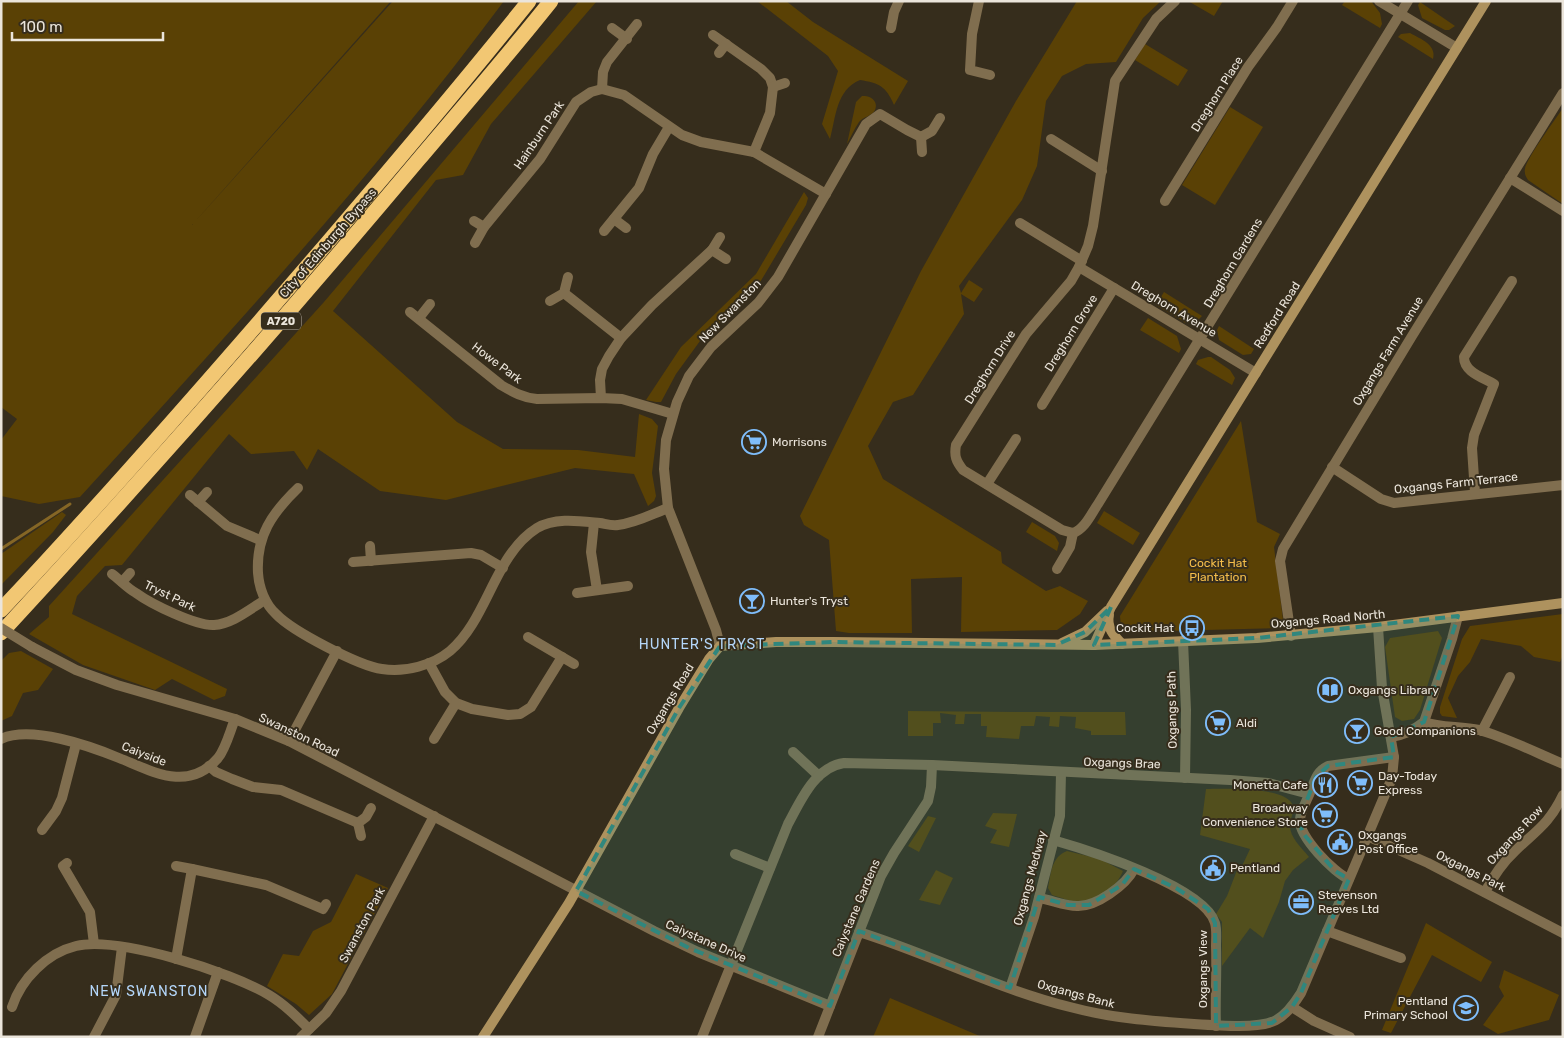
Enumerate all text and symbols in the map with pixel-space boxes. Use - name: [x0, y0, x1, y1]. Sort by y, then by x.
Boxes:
- scale bar: [12, 10, 164, 42]
- text: 100 m: [20, 18, 62, 36]
- street label: Dreghorn Place: [1188, 54, 1246, 134]
- street label: Hainburn Park: [511, 97, 567, 172]
- street label: City of Edinburgh Bypass: [277, 185, 379, 301]
- street label: Dreghorn Gardens: [1201, 216, 1265, 310]
- street label: New Swanston: [696, 276, 764, 346]
- street label: Dreghorn Avenue: [1129, 278, 1220, 340]
- street label: Redford Road: [1251, 279, 1303, 351]
- street label: Dreghorn Grove: [1042, 292, 1100, 374]
- street label: Oxgangs Farm Avenue: [1350, 294, 1426, 408]
- road number: A720: [261, 312, 301, 330]
- street label: Dreghorn Drive: [962, 327, 1018, 407]
- street label: Howe Park: [469, 340, 526, 387]
- supermarket icon: Morrisons: [741, 429, 767, 455]
- place label: Morrisons: [772, 435, 827, 449]
- street label: Oxgangs Farm Terrace: [1393, 470, 1519, 496]
- park label: Cockit Hat Plantation: [1189, 556, 1247, 584]
- street label: Tryst Park: [142, 578, 199, 615]
- bar icon: Hunter's Tryst: [739, 588, 765, 614]
- place label: Hunter's Tryst: [770, 594, 848, 608]
- street label: Oxgangs Road North: [1270, 607, 1386, 631]
- bus stop icon: Cockit Hat: [1179, 615, 1205, 641]
- place label: Cockit Hat: [1116, 621, 1174, 635]
- district label: HUNTER'S TRYST: [639, 636, 765, 653]
- street label: Oxgangs Road: [643, 661, 697, 737]
- street label: Oxgangs Path: [1164, 671, 1180, 749]
- library icon: Oxgangs Library: [1317, 677, 1343, 703]
- place label: Oxgangs Library: [1348, 683, 1439, 697]
- street label: Swanston Road: [257, 710, 341, 760]
- supermarket icon: Aldi: [1205, 710, 1231, 736]
- place label: Aldi: [1236, 716, 1257, 730]
- bar icon: Good Companions: [1344, 718, 1370, 744]
- place label: Good Companions: [1374, 724, 1476, 738]
- street label: Caiyside: [120, 739, 169, 769]
- street label: Oxgangs Brae: [1083, 755, 1161, 771]
- place label: Day-Today Express: [1378, 769, 1437, 797]
- supermarket icon: Day-Today Express: [1347, 770, 1373, 796]
- restaurant icon: Monetta Cafe: [1312, 772, 1338, 798]
- place label: Monetta Cafe: [1233, 778, 1308, 792]
- place label: Broadway Convenience Store: [1202, 801, 1308, 829]
- supermarket icon: Broadway Convenience Store: [1312, 802, 1338, 828]
- street label: Oxgangs Row: [1484, 802, 1546, 868]
- place label: Oxgangs Post Office: [1358, 828, 1418, 856]
- street label: Oxgangs Medway: [1011, 829, 1049, 927]
- public building icon: Oxgangs Post Office: [1327, 829, 1353, 855]
- street label: Oxgangs Park: [1434, 847, 1509, 895]
- public building icon: Pentland: [1200, 855, 1226, 881]
- street label: Caiystane Gardens: [829, 857, 883, 959]
- place label: Pentland: [1230, 861, 1280, 875]
- street label: Swanston Park: [336, 884, 388, 965]
- place label: Stevenson Reeves Ltd: [1318, 888, 1379, 916]
- office icon: Stevenson Reeves Ltd: [1288, 889, 1314, 915]
- street label: Caiystane Drive: [663, 917, 749, 965]
- street label: Oxgangs View: [1196, 930, 1210, 1008]
- street label: Oxgangs Bank: [1036, 977, 1117, 1011]
- district label: NEW SWANSTON: [90, 983, 208, 1000]
- place label: Pentland Primary School: [1364, 994, 1448, 1022]
- school or university icon: Pentland Primary School: [1453, 995, 1479, 1021]

